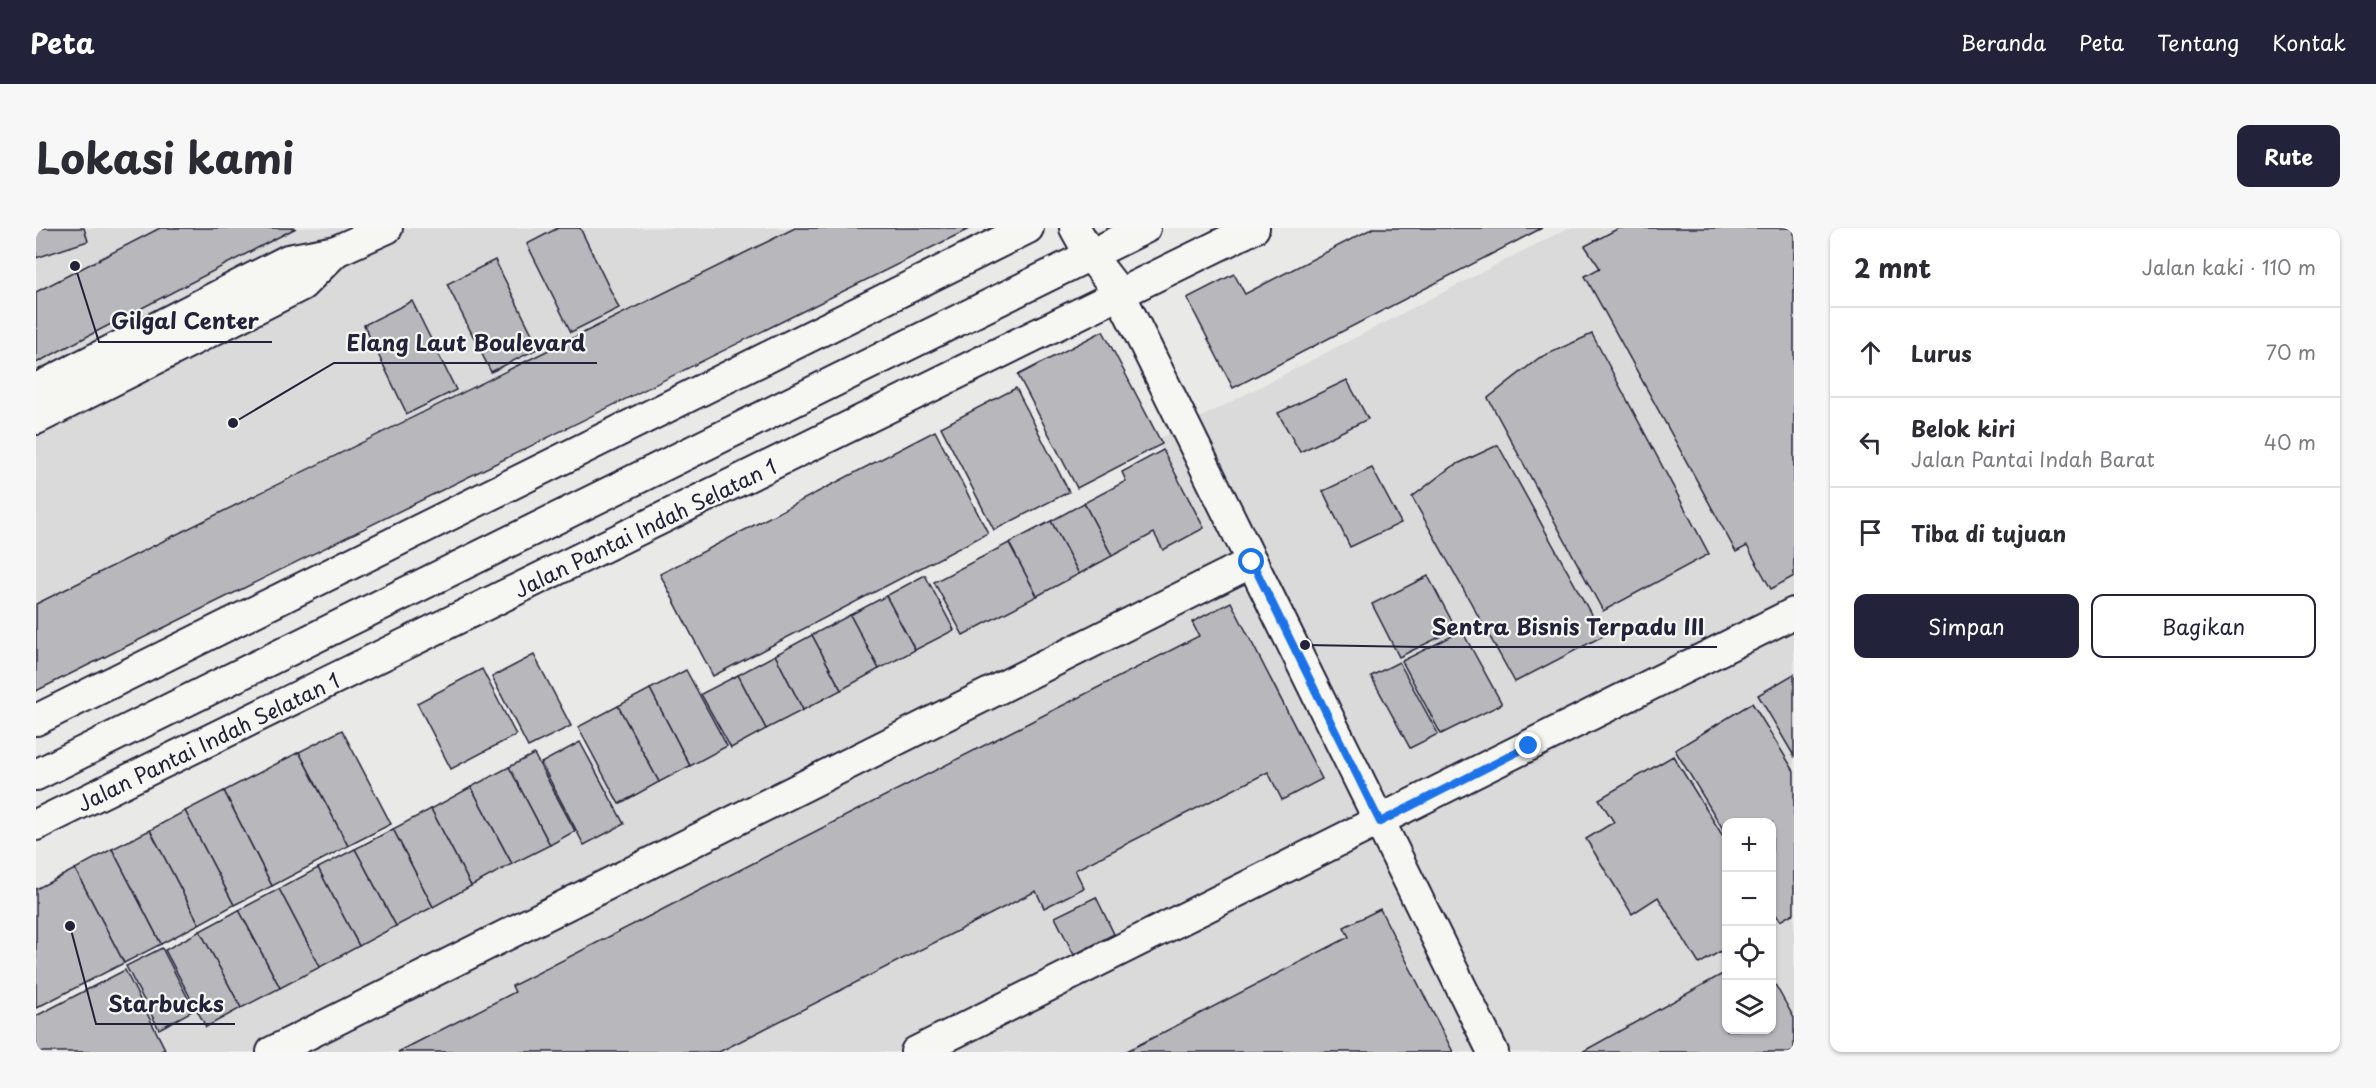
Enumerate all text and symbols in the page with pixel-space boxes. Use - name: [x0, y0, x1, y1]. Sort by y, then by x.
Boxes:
- text: Peta: [30, 21, 95, 64]
- text: Beranda: [1961, 26, 2046, 58]
- text: Peta: [2079, 26, 2124, 58]
- text: Tentang: [2157, 26, 2239, 58]
- text: Kontak: [2272, 26, 2346, 58]
- text: Lokasi kami: [36, 125, 294, 188]
- button: Rute: [2237, 125, 2340, 187]
- text: 2 mnt: [1854, 248, 1931, 287]
- text: Jalan kaki · 110 m: [2142, 252, 2316, 282]
- callout: Gilgal Center: [99, 302, 272, 342]
- text: Gilgal Center: [111, 303, 260, 336]
- callout: Elang Laut Boulevard: [334, 323, 597, 363]
- text: Elang Laut Boulevard: [346, 325, 586, 358]
- icon: ahead: [1854, 336, 1887, 369]
- text: Lurus: [1911, 336, 1972, 369]
- text: 70 m: [2266, 337, 2316, 367]
- text: Belok kiri: [1911, 411, 2015, 444]
- icon: left: [1854, 426, 1887, 459]
- text: 40 m: [2264, 427, 2316, 457]
- text: Jalan Pantai Indah Barat: [1911, 444, 2155, 474]
- street label: Jalan Pantai Indah Selatan 1: [508, 449, 782, 605]
- icon: arrive: [1854, 516, 1887, 549]
- text: Tiba di tujuan: [1911, 516, 2066, 549]
- route start: [1238, 548, 1264, 574]
- button: Simpan: [1854, 594, 2079, 658]
- button: Bagikan: [2091, 594, 2316, 658]
- callout: Sentra Bisnis Terpadu III: [1420, 607, 1717, 647]
- text: Sentra Bisnis Terpadu III: [1432, 609, 1704, 642]
- street label: Jalan Pantai Indah Selatan 1: [71, 663, 345, 819]
- route end: [1515, 732, 1541, 758]
- map controls: [1722, 818, 1776, 1034]
- button: +: [1722, 818, 1776, 872]
- button: −: [1722, 872, 1776, 926]
- button: locate: [1722, 926, 1776, 980]
- button: layers: [1722, 980, 1776, 1034]
- callout: Starbucks: [96, 984, 235, 1024]
- text: Starbucks: [108, 986, 224, 1019]

